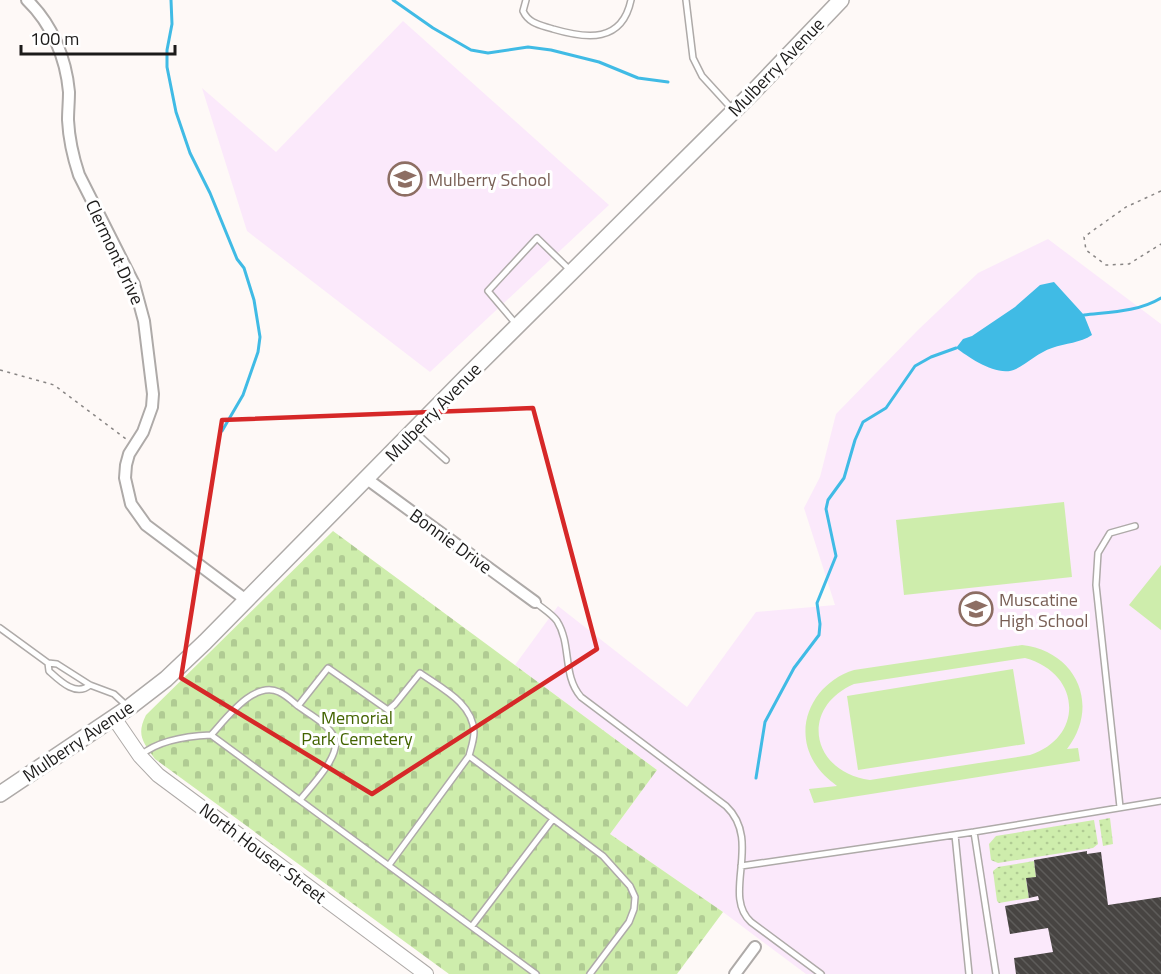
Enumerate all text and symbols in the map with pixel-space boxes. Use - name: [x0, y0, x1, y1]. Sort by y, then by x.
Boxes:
- street label: Mulberry Avenue: [722, 11, 830, 123]
- scale bar: [21, 18, 176, 56]
- text: 100 m: [30, 25, 79, 52]
- school or university icon: Mulberry School: [387, 161, 423, 197]
- place label: Mulberry School: [428, 166, 551, 193]
- street label: Clermont Drive: [79, 195, 151, 309]
- street label: Mulberry Avenue: [379, 356, 487, 468]
- street label: Bonnie Drive: [404, 502, 498, 580]
- place label: Muscatine High School: [999, 586, 1088, 634]
- school or university icon: Muscatine High School: [958, 591, 994, 627]
- street label: Mulberry Avenue: [17, 694, 139, 788]
- park label: Memorial Park Cemetery: [301, 704, 413, 752]
- street label: North Houser Street: [194, 796, 333, 910]

